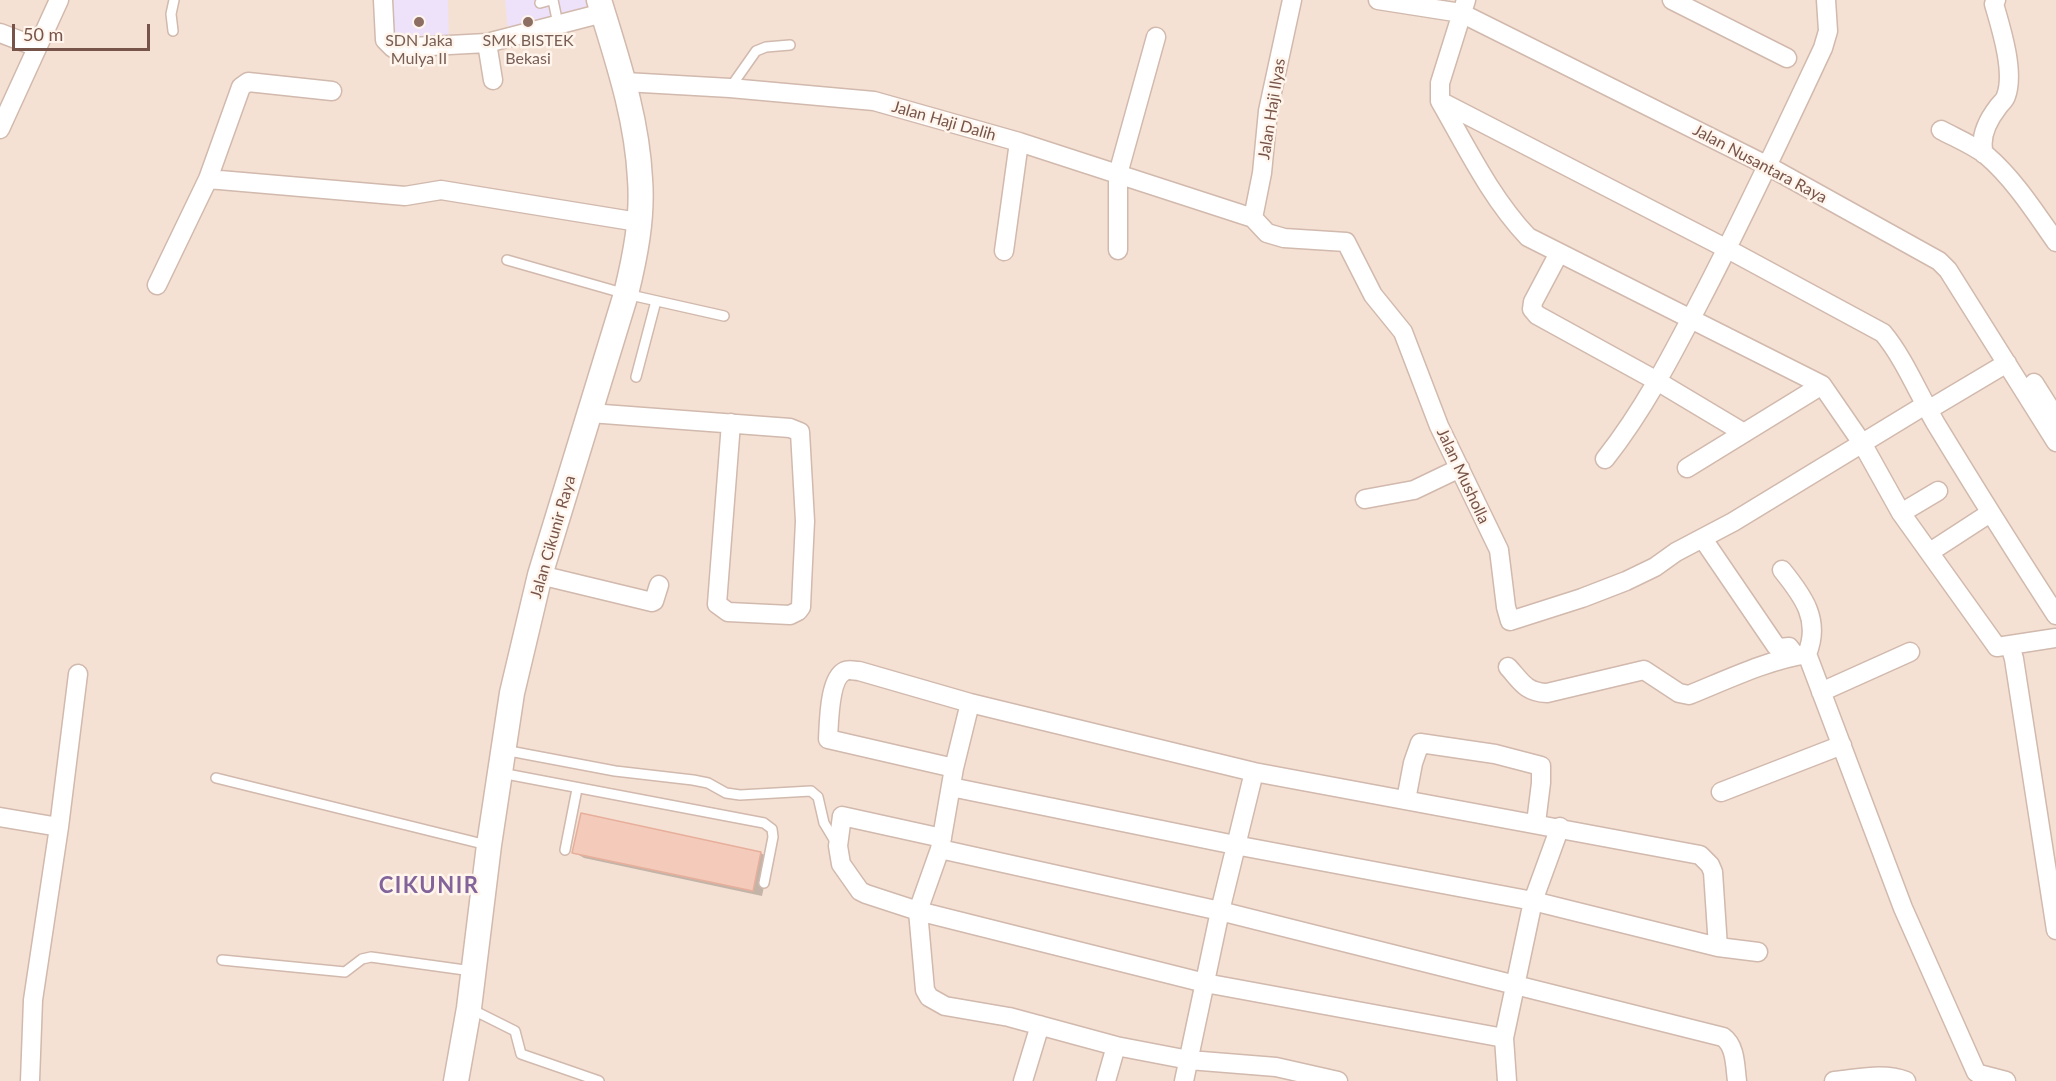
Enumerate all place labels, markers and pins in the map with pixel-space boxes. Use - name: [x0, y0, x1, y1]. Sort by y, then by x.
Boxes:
- marker: SDN Jaka Mulya II: [412, 15, 426, 29]
- marker: SMK BISTEK Bekasi: [521, 15, 535, 29]
- place label: SDN Jaka Mulya II: [385, 31, 453, 69]
- place label: SMK BISTEK Bekasi: [482, 31, 574, 69]

